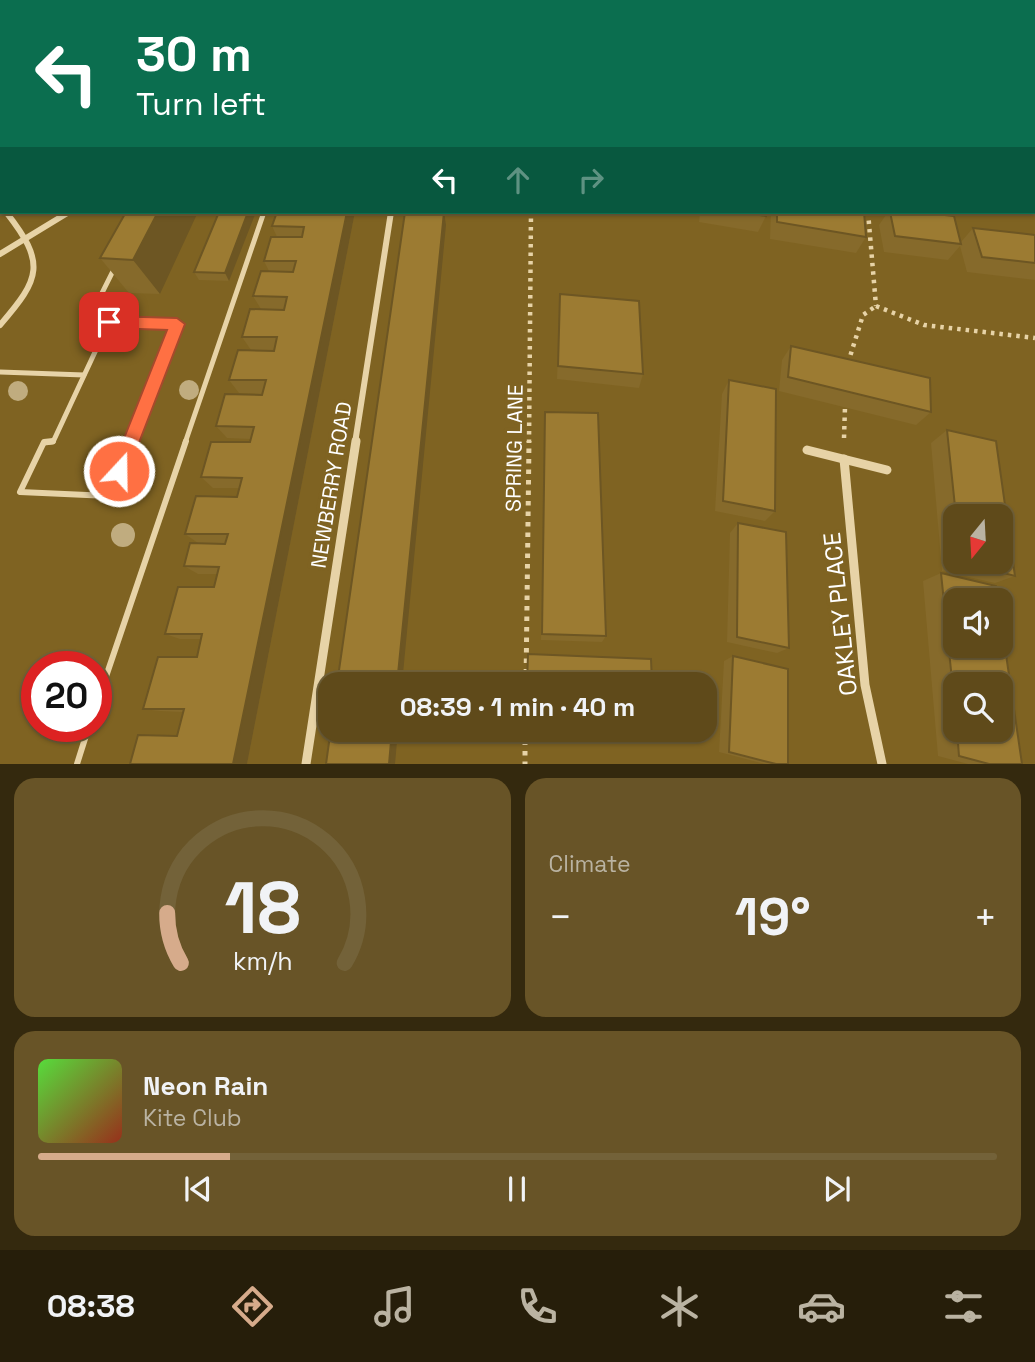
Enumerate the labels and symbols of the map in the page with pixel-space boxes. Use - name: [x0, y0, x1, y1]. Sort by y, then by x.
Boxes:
- pin: [79, 292, 139, 352]
- street label: SPRING LANE: [499, 384, 529, 512]
- street label: NEWBERRY ROAD: [305, 400, 357, 570]
- position arrow: [82, 434, 156, 508]
- north arrow: [943, 504, 1013, 574]
- street label: OAKLEY PLACE: [816, 531, 864, 697]
- speed limit sign: 20: [21, 651, 112, 742]

